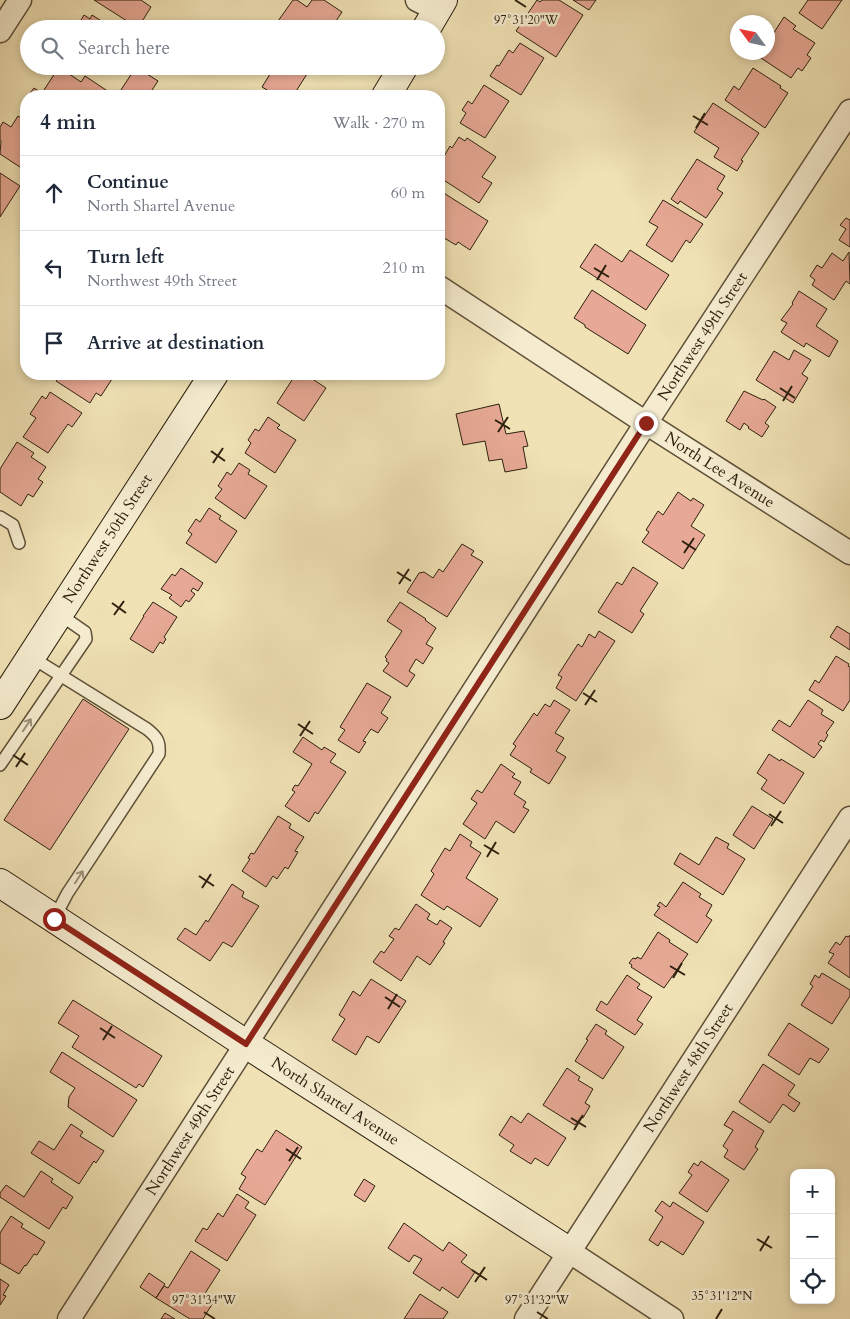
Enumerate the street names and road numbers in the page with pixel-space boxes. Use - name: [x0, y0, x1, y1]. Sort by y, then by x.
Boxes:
- street label: Northwest 49th Street: [652, 268, 753, 405]
- street label: North Lee Avenue: [660, 427, 779, 513]
- street label: Northwest 50th Street: [58, 470, 157, 608]
- street label: Northwest 48th Street: [638, 999, 738, 1137]
- street label: North Shartel Avenue: [267, 1052, 404, 1151]
- street label: Northwest 49th Street: [140, 1062, 240, 1200]

